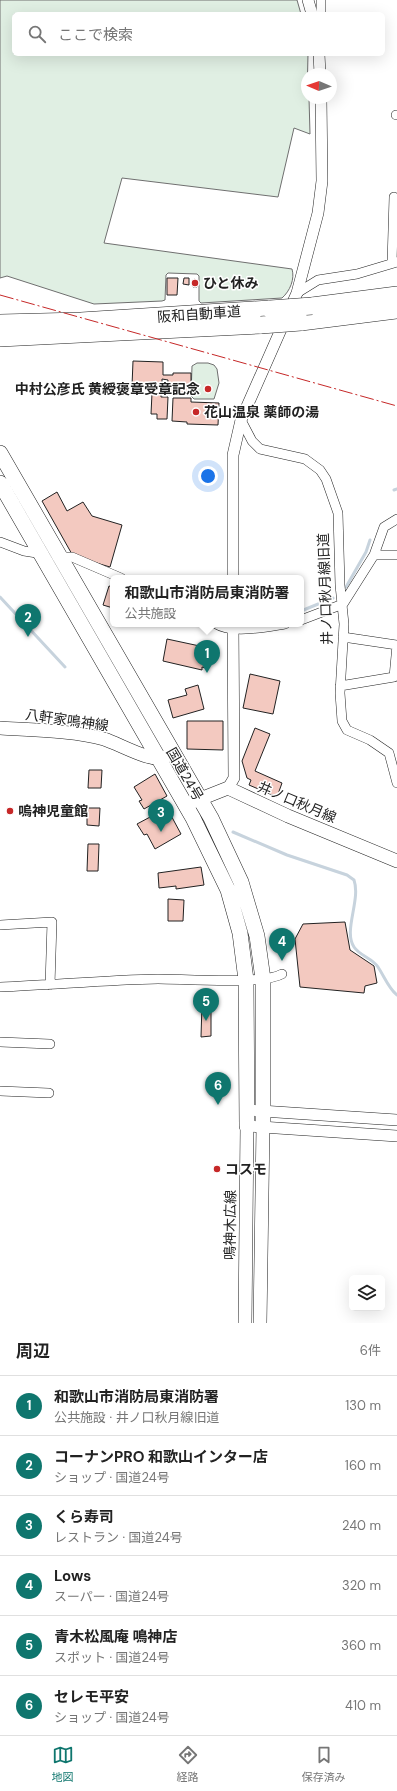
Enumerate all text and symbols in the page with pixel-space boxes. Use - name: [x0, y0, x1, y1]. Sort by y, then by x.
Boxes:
- search box: [12, 12, 385, 56]
- icon: search: [26, 23, 48, 45]
- text: ここで検索: [58, 25, 133, 45]
- north arrow: [301, 68, 337, 104]
- place label: ひと休み: [203, 274, 259, 292]
- marker: ひと休み: [190, 278, 200, 288]
- street label: 阪和自動車道: [156, 302, 242, 326]
- place label: 中村公彦氏 黄綬褒章受章記念: [15, 380, 200, 398]
- marker: 中村公彦氏 黄綬褒章受章記念: [203, 384, 213, 394]
- place label: 花山温泉 薬師の湯: [204, 403, 319, 421]
- marker: 花山温泉 薬師の湯: [191, 407, 201, 417]
- your location: [198, 466, 218, 486]
- street label: 井ノ口秋月線旧道: [314, 533, 336, 645]
- popup: [110, 575, 304, 627]
- text: 和歌山市消防局東消防署: [124, 583, 290, 603]
- pin: 2: [15, 604, 41, 637]
- text: 公共施設: [124, 605, 177, 622]
- pin: 1: [194, 640, 220, 673]
- street label: 八軒家鳴神線: [24, 705, 110, 735]
- street label: 国道24号: [163, 744, 207, 804]
- street label: 井ノ口秋月線: [255, 777, 339, 827]
- pin: 3: [148, 799, 174, 832]
- place label: 嗚神児童館: [18, 802, 88, 820]
- marker: 嗚神児童館: [5, 806, 15, 816]
- pin: 4: [269, 928, 295, 961]
- pin: 5: [193, 988, 219, 1021]
- pin: 6: [205, 1072, 231, 1105]
- place label: コスモ: [225, 1160, 267, 1178]
- marker: コスモ: [212, 1164, 222, 1174]
- street label: 鳴神木広線: [220, 1190, 240, 1260]
- map controls: [349, 1275, 385, 1311]
- button: layers: [349, 1275, 385, 1311]
- text: 周辺: [16, 1340, 50, 1362]
- text: 6件: [360, 1342, 381, 1359]
- text: 和歌山市消防局東消防署: [54, 1387, 219, 1407]
- text: 1: [27, 1397, 31, 1414]
- text: 130 m: [345, 1397, 381, 1414]
- text: 公共施設 · 井ノ口秋月線旧道: [54, 1409, 220, 1426]
- text: コーナンPRO 和歌山インター店: [54, 1447, 268, 1467]
- text: 2: [25, 1457, 33, 1474]
- text: 160 m: [345, 1457, 381, 1474]
- text: ショップ · 国道24号: [54, 1469, 170, 1486]
- text: くら寿司: [54, 1507, 114, 1527]
- text: 3: [25, 1517, 33, 1534]
- text: 240 m: [342, 1517, 381, 1534]
- text: レストラン · 国道24号: [54, 1529, 183, 1546]
- text: Lows: [54, 1566, 91, 1586]
- text: 4: [25, 1577, 33, 1594]
- text: 320 m: [342, 1577, 381, 1594]
- text: スーパー · 国道24号: [54, 1588, 170, 1605]
- text: 青木松風庵 鳴神店: [54, 1627, 178, 1647]
- text: 5: [25, 1637, 33, 1654]
- text: 360 m: [341, 1637, 381, 1654]
- text: スポット · 国道24号: [54, 1649, 170, 1666]
- text: セレモ平安: [54, 1687, 129, 1707]
- text: 6: [25, 1697, 33, 1714]
- text: 410 m: [345, 1697, 381, 1714]
- text: ショップ · 国道24号: [54, 1709, 170, 1726]
- tab: 地図: [52, 1744, 74, 1784]
- tab: 経路: [177, 1744, 199, 1784]
- tab: 保存済み: [302, 1744, 346, 1784]

